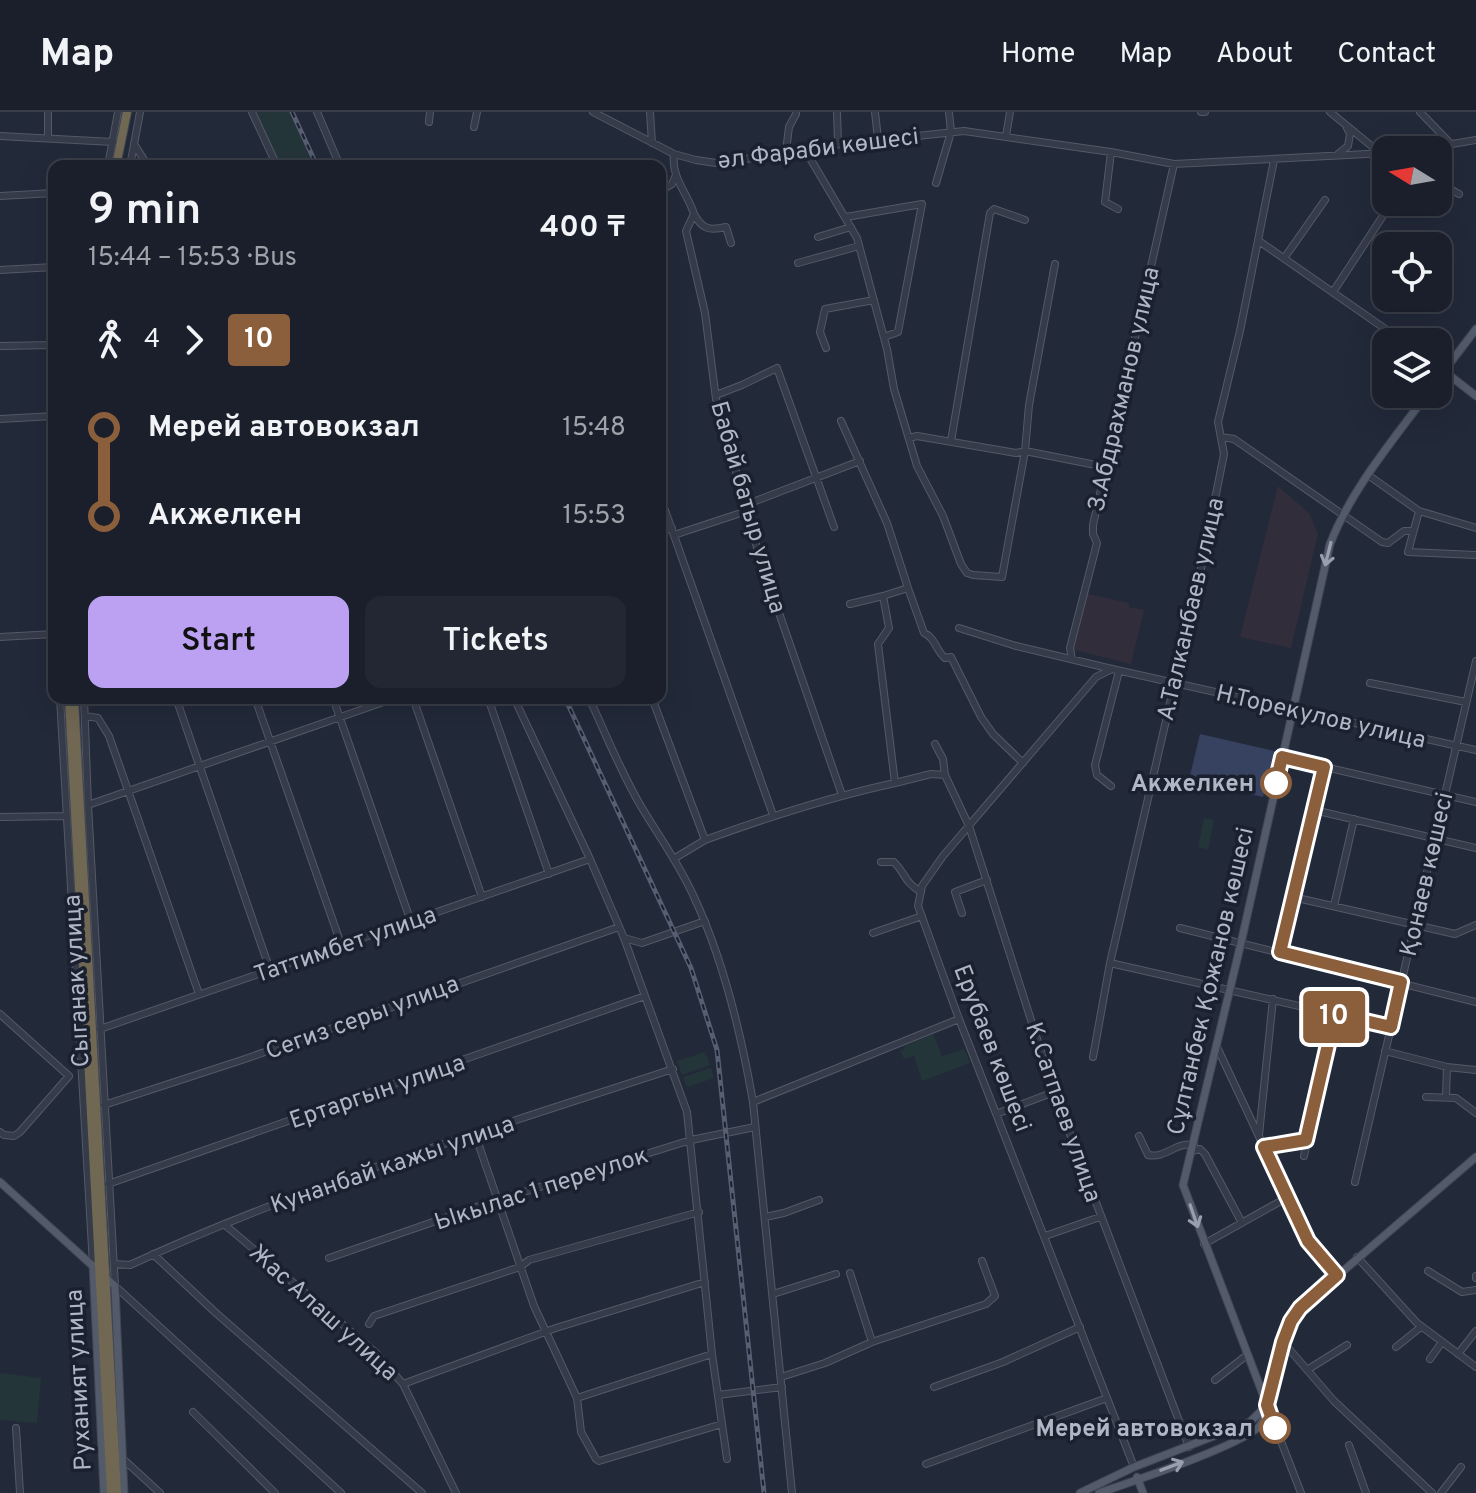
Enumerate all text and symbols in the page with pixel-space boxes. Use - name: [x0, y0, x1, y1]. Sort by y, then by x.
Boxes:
- text: Map: [40, 31, 114, 80]
- text: Home: [1001, 37, 1075, 73]
- text: Map: [1119, 37, 1172, 73]
- text: About: [1216, 37, 1293, 73]
- text: Contact: [1337, 37, 1436, 73]
- street label: әл Фараби көшесі: [716, 123, 921, 177]
- north arrow: [1372, 136, 1452, 216]
- map controls: [1372, 136, 1452, 408]
- text: 9 min: [88, 184, 201, 240]
- text: 400 ₸: [540, 210, 626, 247]
- button: locate: [1372, 232, 1452, 312]
- text: 15:44 – 15:53 · Bus: [88, 242, 297, 275]
- street label: З.Абдрахманов улица: [1082, 264, 1168, 515]
- icon: walk: [88, 318, 132, 362]
- icon: forward: [172, 318, 216, 362]
- text: 10: [244, 322, 274, 358]
- text: 4: [144, 324, 160, 357]
- button: layers: [1372, 328, 1452, 408]
- street label: Бабай батыр улица: [702, 398, 792, 617]
- text: Мерей автовокзал: [148, 410, 420, 447]
- text: 15:48: [562, 412, 626, 445]
- street label: А.Талканбаев улица: [1152, 495, 1232, 724]
- text: Акжелкен: [148, 498, 302, 535]
- text: 15:53: [563, 500, 626, 533]
- one-way arrow: [1320, 541, 1335, 567]
- button: Start: [88, 596, 349, 688]
- button: Tickets: [365, 596, 626, 688]
- street label: Н.Торекулов улица: [1213, 679, 1428, 757]
- marker: Акжелкен: [1261, 768, 1291, 798]
- place label: Акжелкен: [1131, 770, 1254, 800]
- street label: Қонаев көшесі: [1394, 789, 1461, 959]
- street label: Сұлтанбек Қожанов көшесі: [1162, 825, 1262, 1138]
- street label: Сыганак улица: [58, 894, 98, 1068]
- street label: Таттимбет улица: [251, 901, 441, 991]
- street label: Ерубаев көшесі: [945, 961, 1037, 1137]
- street label: Сегиз серы улица: [262, 970, 464, 1068]
- line badge: 10: [1298, 991, 1370, 1043]
- text: 10: [1319, 999, 1349, 1035]
- street label: К.Сатпаев улица: [1017, 1019, 1107, 1207]
- street label: Ертаргын улица: [286, 1049, 469, 1137]
- street label: Кунанбай кажы улица: [267, 1110, 518, 1222]
- street label: Ыкылас 1 переулок: [431, 1141, 652, 1239]
- one-way arrow: [1188, 1203, 1203, 1228]
- street label: Жас Алаш улица: [242, 1239, 403, 1388]
- street label: Руханият улица: [60, 1288, 100, 1471]
- marker: Мерей автовокзал: [1260, 1413, 1290, 1443]
- place label: Мерей автовокзал: [1036, 1415, 1253, 1445]
- one-way arrow: [1159, 1458, 1184, 1472]

